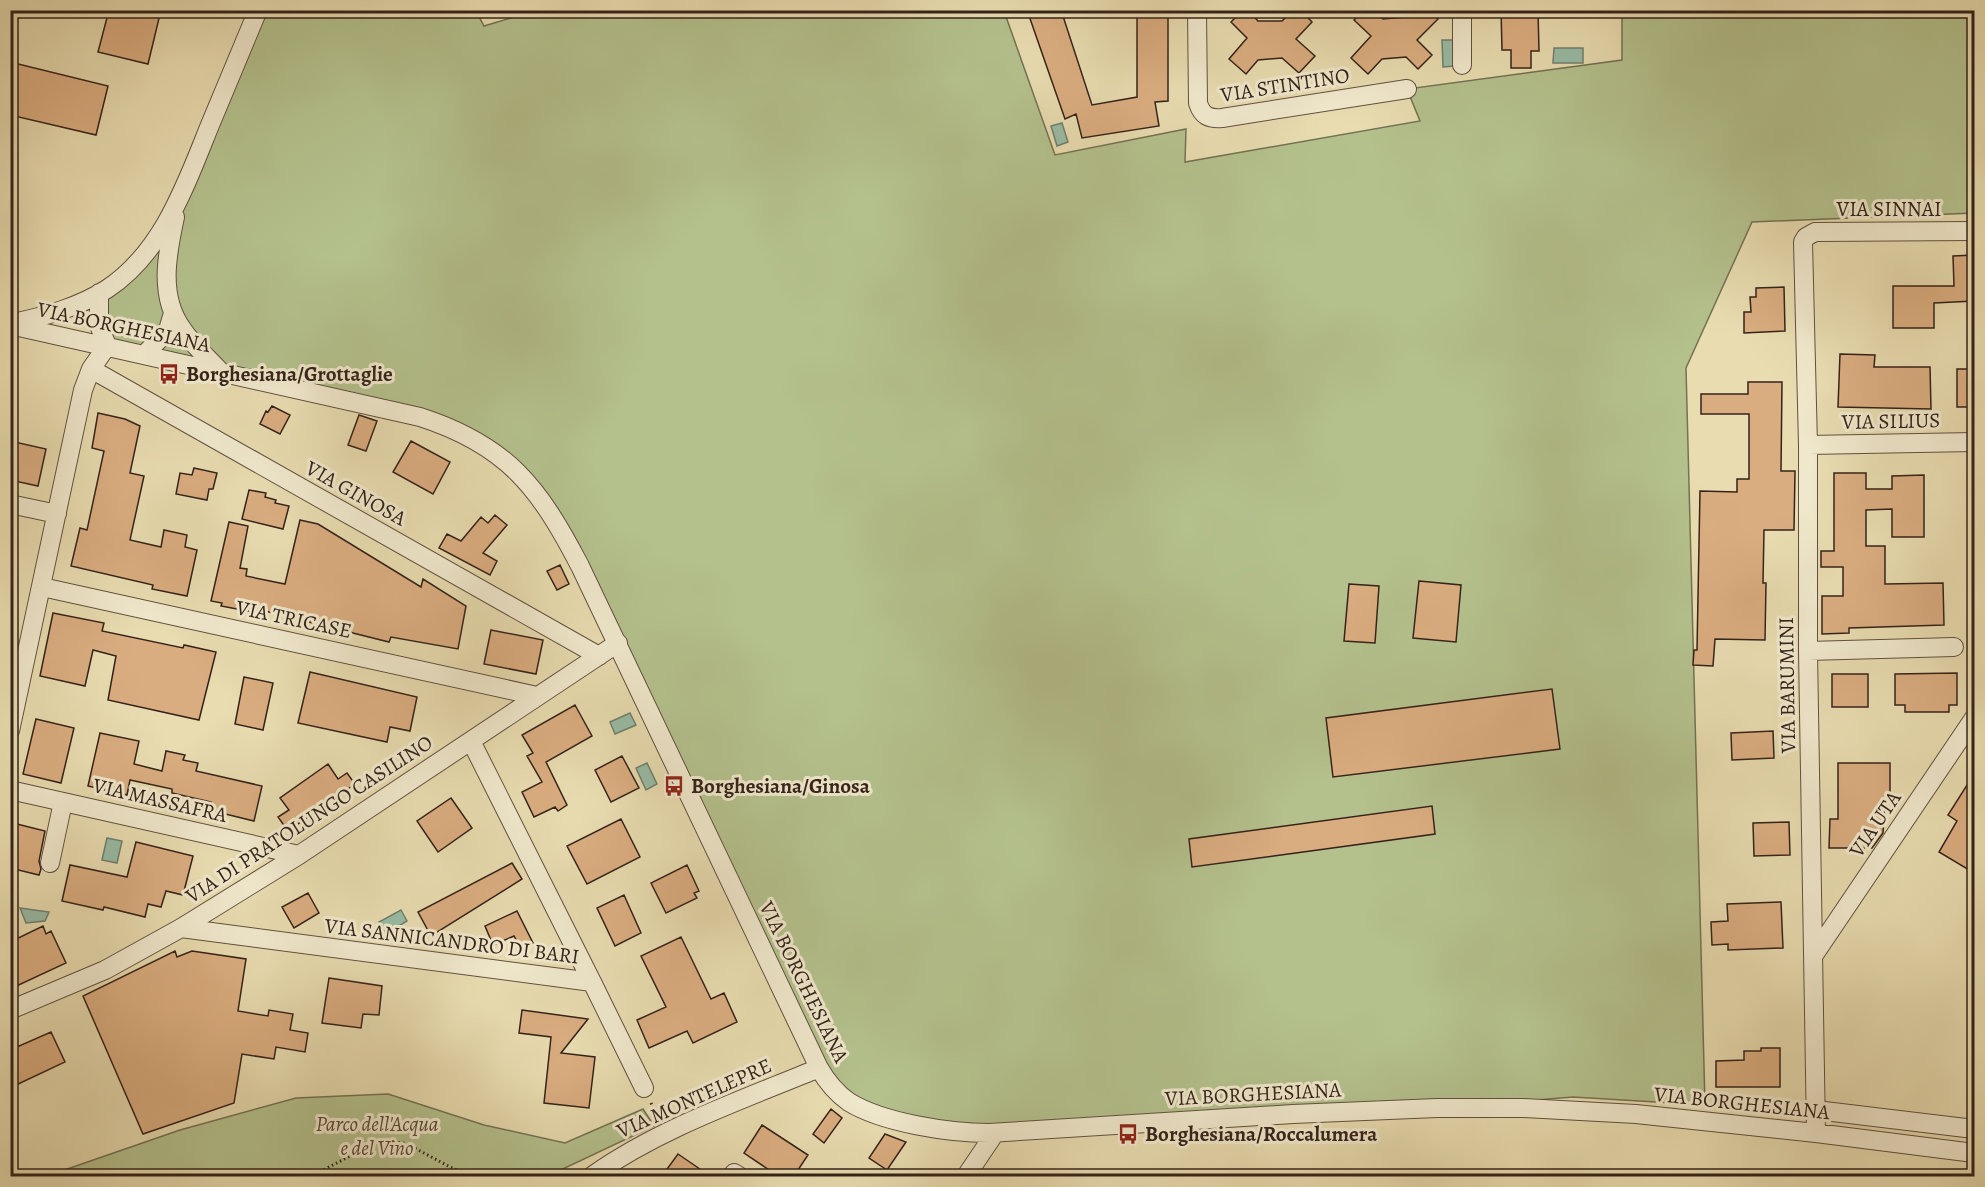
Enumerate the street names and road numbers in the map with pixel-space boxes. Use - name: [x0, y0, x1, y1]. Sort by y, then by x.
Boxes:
- street label: VIA STINTINO: [1218, 61, 1351, 109]
- street label: VIA SINNAI: [1835, 195, 1942, 223]
- street label: VIA BORGHESIANA: [34, 295, 214, 359]
- street label: VIA SILIUS: [1840, 406, 1941, 436]
- street label: VIA GINOSA: [300, 453, 412, 533]
- street label: VIA TRICASE: [233, 593, 354, 645]
- street label: VIA BARUMINI: [1772, 617, 1802, 754]
- street label: VIA DI PRATOLUNGO CASILINO: [179, 728, 438, 910]
- street label: VIA MASSAFRA: [89, 771, 231, 829]
- street label: VIA UTA: [1842, 785, 1908, 863]
- street label: VIA BORGHESIANA: [752, 896, 856, 1068]
- street label: VIA SANNICANDRO DI BARI: [322, 911, 581, 970]
- street label: VIA MONTELEPRE: [611, 1051, 776, 1145]
- street label: VIA BORGHESIANA: [1163, 1075, 1343, 1113]
- street label: VIA BORGHESIANA: [1652, 1080, 1832, 1126]

